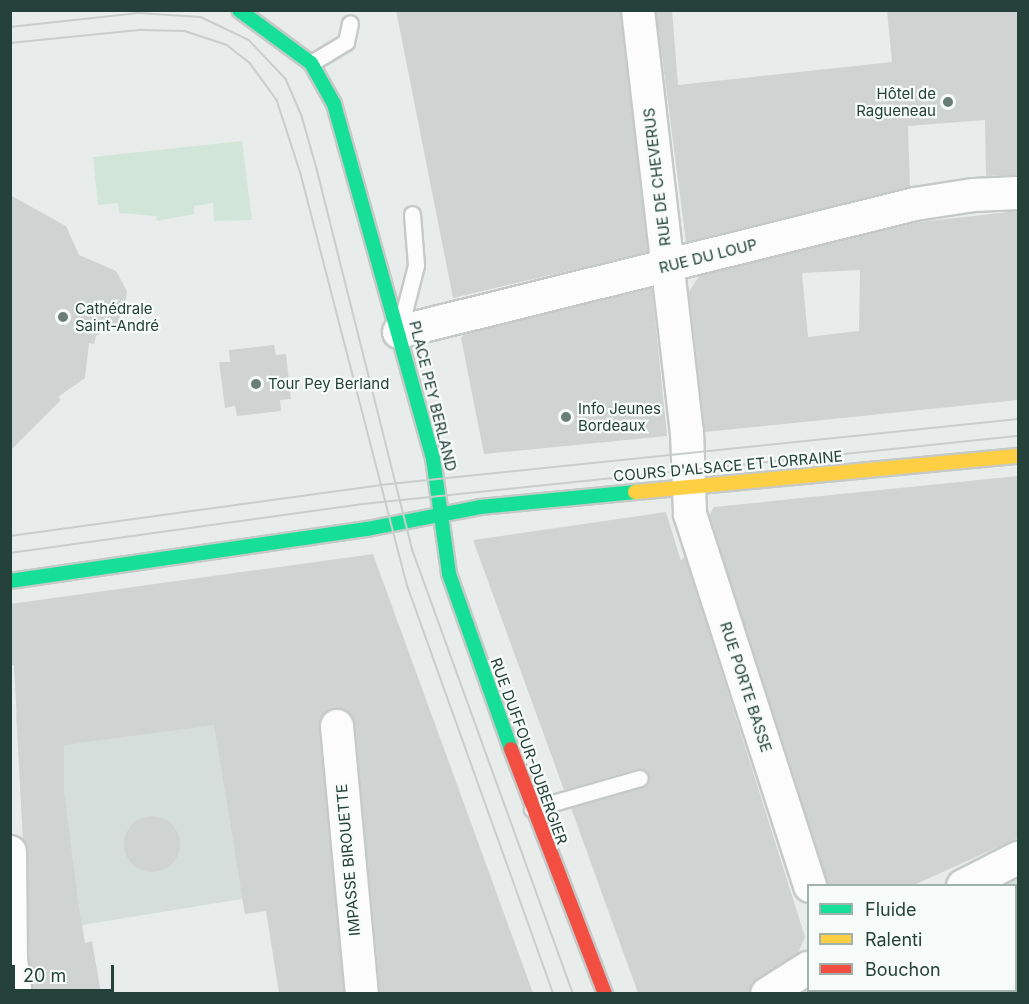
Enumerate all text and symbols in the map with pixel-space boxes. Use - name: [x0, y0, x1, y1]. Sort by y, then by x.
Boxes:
- place label: Hôtel de Ragueneau: [856, 84, 936, 119]
- marker: Hôtel de Ragueneau: [941, 95, 955, 109]
- street label: RUE DE CHEVERUS: [640, 107, 674, 247]
- street label: RUE DU LOUP: [657, 235, 759, 277]
- place label: Cathédrale Saint-André: [75, 299, 159, 334]
- marker: Cathédrale Saint-André: [56, 310, 70, 324]
- street label: PLACE PEY BERLAND: [406, 319, 460, 473]
- place label: Tour Pey Berland: [268, 375, 389, 393]
- marker: Tour Pey Berland: [249, 377, 263, 391]
- place label: Info Jeunes Bordeaux: [578, 399, 661, 434]
- marker: Info Jeunes Bordeaux: [559, 410, 573, 424]
- street label: COURS D'ALSACE ET LORRAINE: [613, 447, 843, 485]
- street label: RUE PORTE BASSE: [716, 620, 776, 754]
- street label: RUE DUFFOUR-DUBERGIER: [487, 655, 571, 847]
- street label: IMPASSE BIROUETTE: [332, 783, 364, 937]
- legend: [807, 884, 1017, 992]
- text: Fluide: [865, 899, 917, 920]
- text: Ralenti: [865, 929, 922, 950]
- scale bar: [15, 953, 117, 991]
- text: Bouchon: [865, 959, 941, 980]
- text: 20 m: [23, 965, 66, 986]

